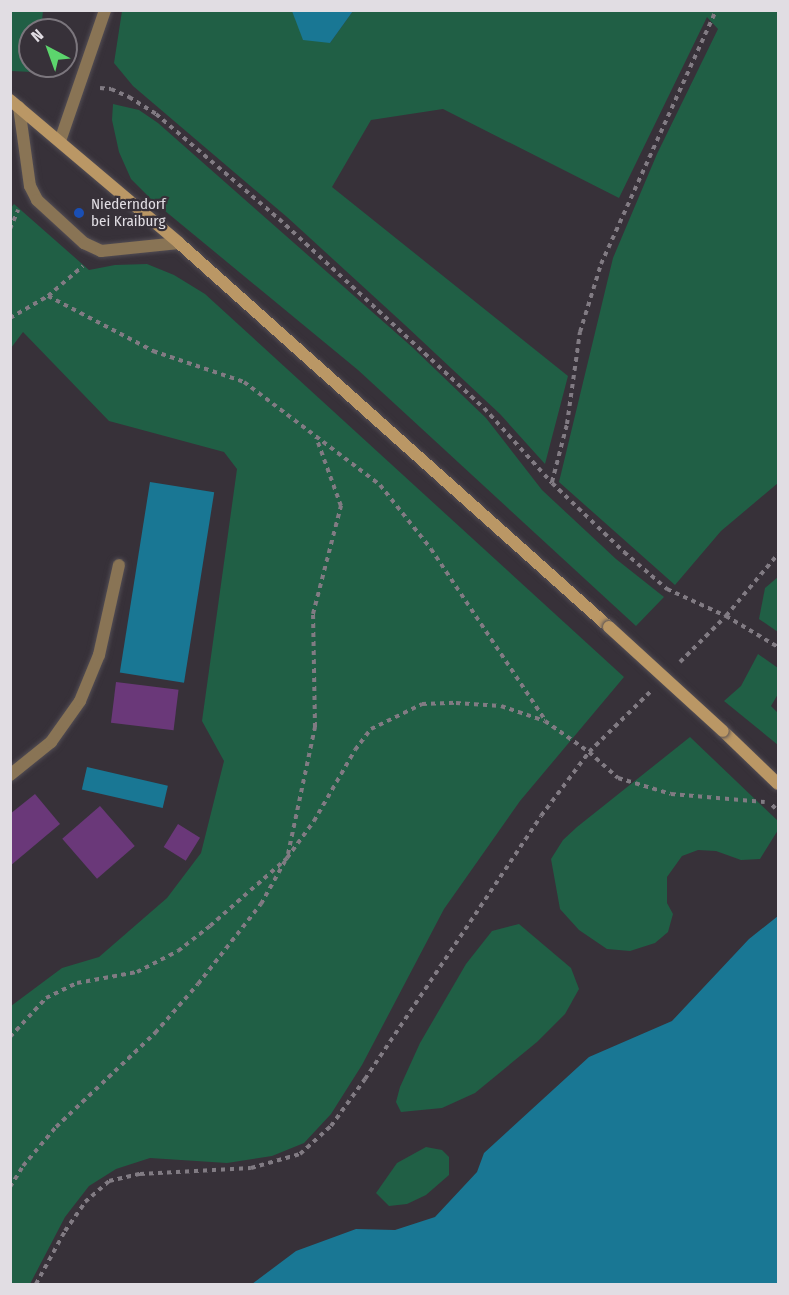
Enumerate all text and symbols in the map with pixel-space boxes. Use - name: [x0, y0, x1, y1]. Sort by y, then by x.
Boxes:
- north arrow: [18, 18, 78, 78]
- text: N: [27, 25, 47, 46]
- place label: Niederndorf bei Kraiburg: [91, 195, 166, 230]
- marker: Niederndorf bei Kraiburg: [72, 206, 86, 220]

